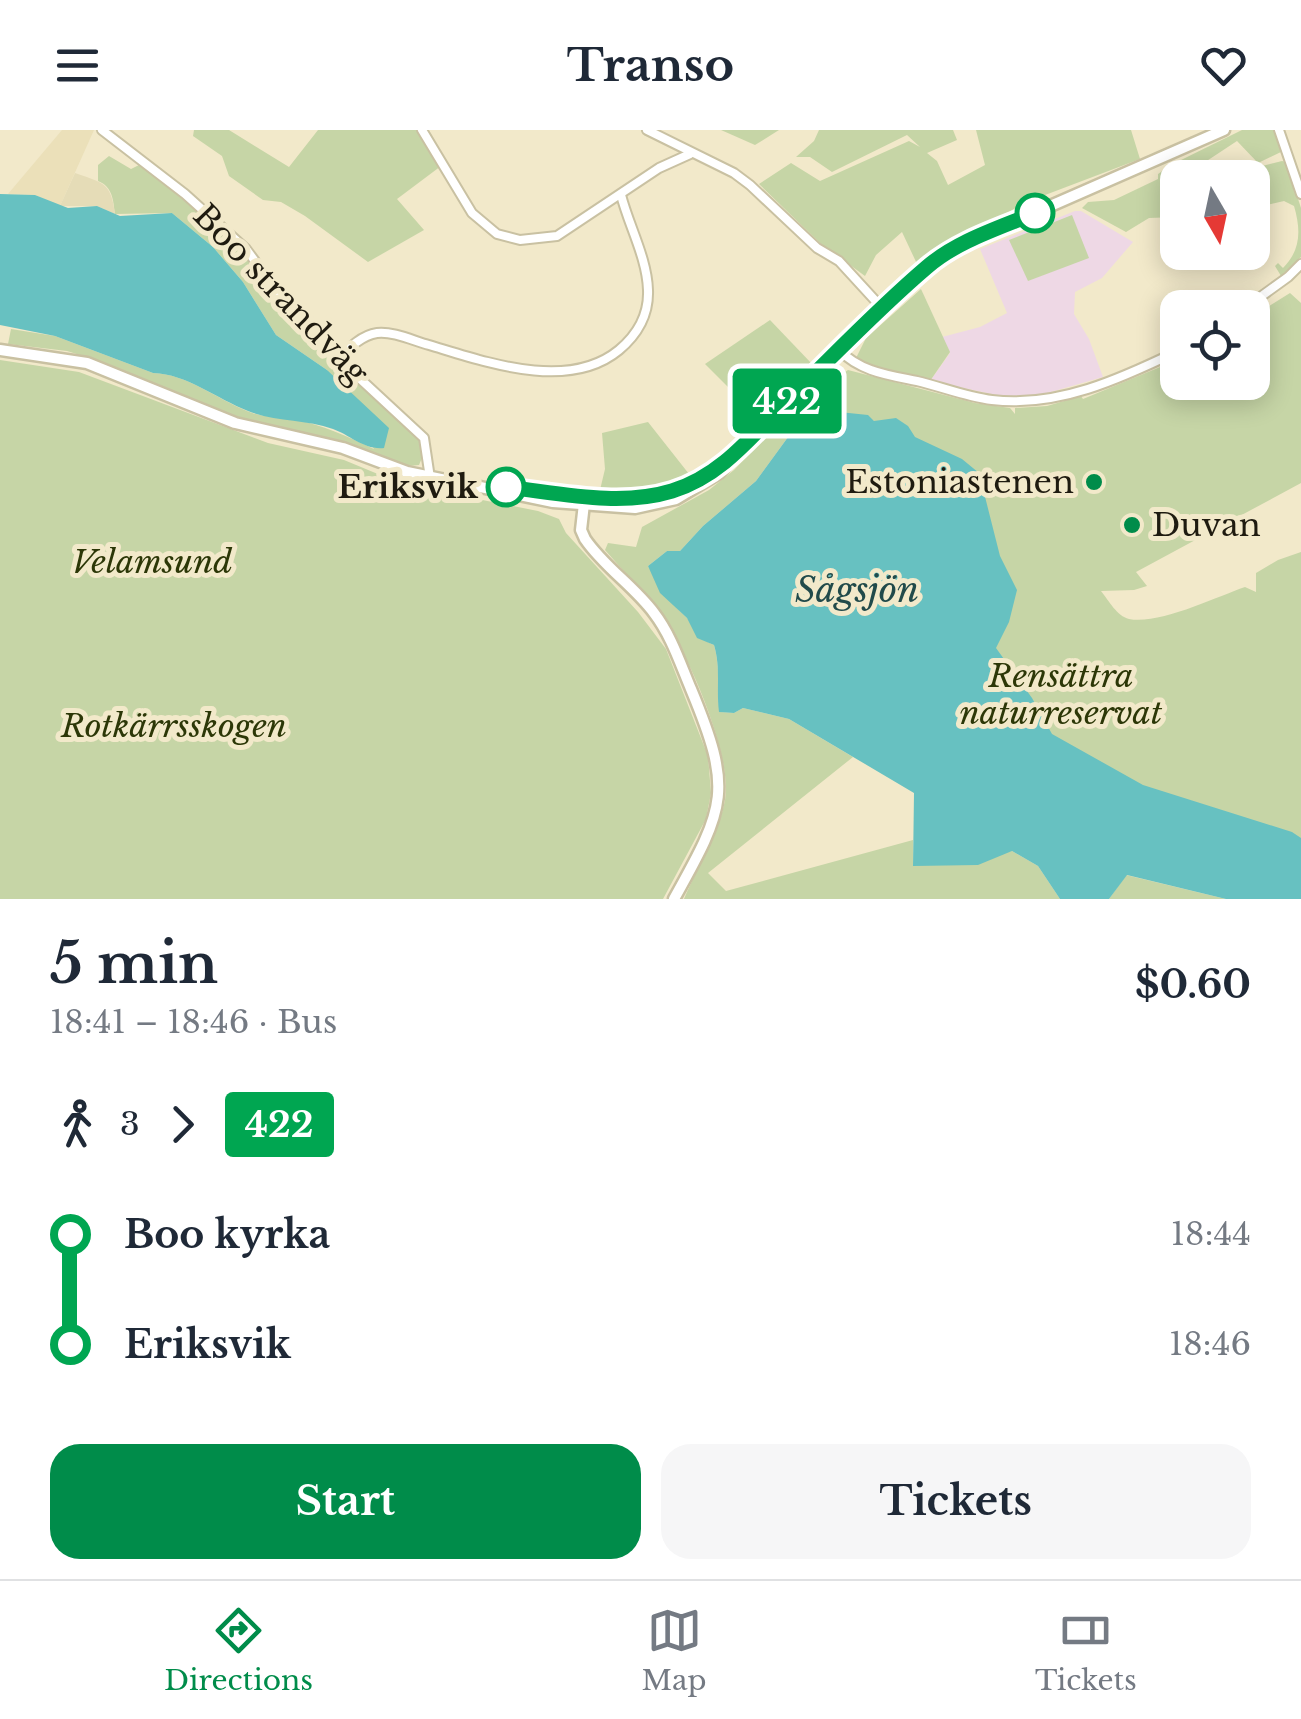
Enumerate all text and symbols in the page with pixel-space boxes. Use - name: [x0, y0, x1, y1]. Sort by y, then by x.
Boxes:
- text: Transo: [567, 37, 734, 93]
- icon: menu: [50, 38, 105, 93]
- icon: heart: [1196, 38, 1251, 93]
- north arrow: [1160, 160, 1270, 270]
- map controls: [1160, 160, 1270, 400]
- unlabelled marker: [1016, 194, 1054, 232]
- street label: Boo strandväg: [185, 196, 377, 393]
- button: locate: [1160, 290, 1270, 400]
- line badge: 422: [730, 368, 844, 434]
- text: 422: [753, 380, 821, 423]
- place label: Estoniastenen: [845, 462, 1074, 502]
- place label: Eriksvik: [337, 467, 479, 507]
- marker: Eriksvik: [487, 468, 525, 506]
- marker: Estoniastenen: [1083, 471, 1105, 493]
- place label: Duvan: [1152, 505, 1261, 545]
- marker: Duvan: [1121, 514, 1143, 536]
- park label: Velamsund: [72, 542, 233, 582]
- water label: Sågsjön: [795, 568, 919, 611]
- park label: Rensättra naturreservat: [960, 656, 1163, 733]
- park label: Rotkärrsskogen: [60, 706, 287, 746]
- text: 5 min: [50, 930, 218, 998]
- text: $0.60: [1135, 961, 1251, 1008]
- text: 18:41 – 18:46 · Bus: [50, 1002, 337, 1042]
- icon: walk: [50, 1097, 105, 1152]
- icon: forward: [155, 1097, 210, 1152]
- text: 422: [245, 1103, 314, 1146]
- text: 3: [120, 1104, 140, 1144]
- text: Boo kyrka: [124, 1211, 330, 1258]
- text: 18:44: [1171, 1214, 1251, 1254]
- text: Eriksvik: [124, 1321, 291, 1368]
- text: 18:46: [1169, 1324, 1251, 1364]
- button: Start: [50, 1444, 641, 1559]
- button: Tickets: [661, 1444, 1251, 1559]
- tab: Directions: [164, 1603, 313, 1698]
- tab: Map: [642, 1603, 707, 1698]
- tab: Tickets: [1035, 1603, 1137, 1698]

